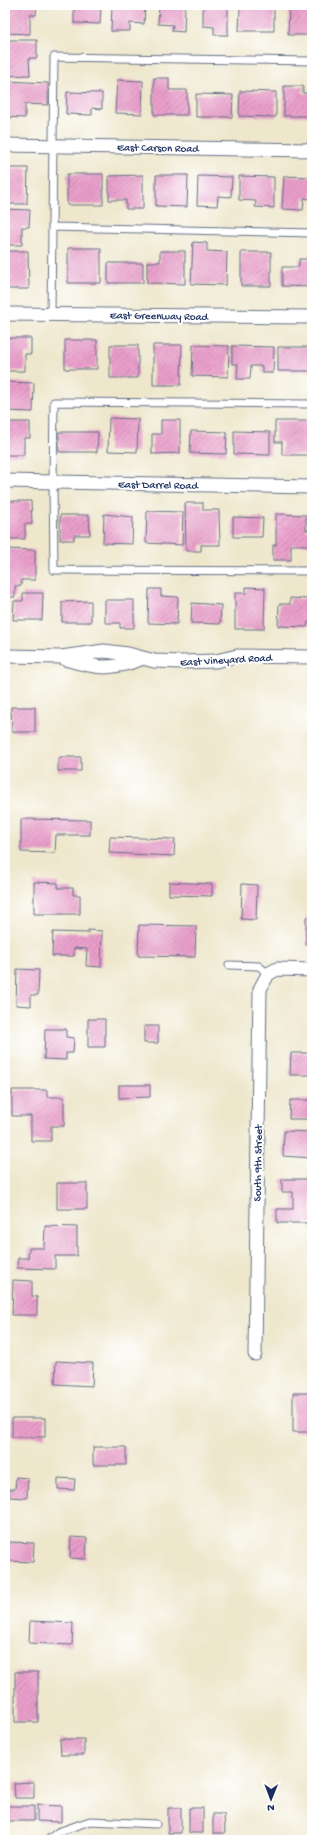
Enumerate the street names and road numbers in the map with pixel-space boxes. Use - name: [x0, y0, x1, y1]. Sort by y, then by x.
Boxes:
- street label: East Carson Road: [117, 142, 200, 156]
- street label: East Greenway Road: [110, 310, 210, 324]
- street label: East Darrel Road: [118, 479, 200, 493]
- street label: East Vineyard Road: [180, 653, 274, 669]
- street label: South 9th Street: [252, 1123, 266, 1202]

